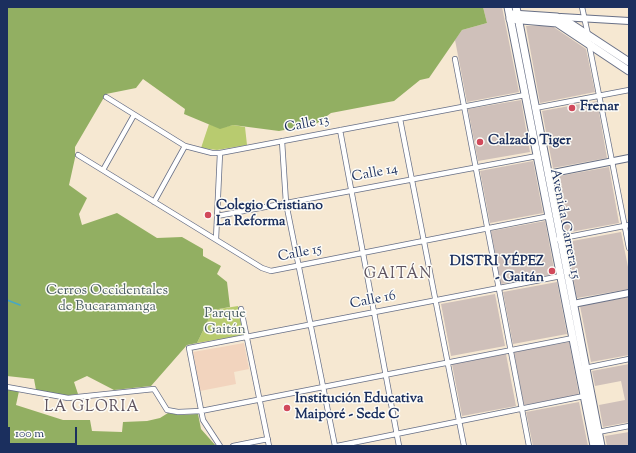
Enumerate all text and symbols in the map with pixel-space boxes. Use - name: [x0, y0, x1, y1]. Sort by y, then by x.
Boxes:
- place label: Frenar: [580, 100, 619, 116]
- marker: Frenar: [567, 103, 577, 113]
- street label: Calle 13: [283, 112, 331, 138]
- place label: Calzado Tiger: [488, 134, 571, 150]
- marker: Calzado Tiger: [475, 137, 485, 147]
- street label: Calle 14: [351, 161, 399, 187]
- street label: Avenida Carrera 15: [545, 167, 583, 281]
- place label: Colegio Cristiano La Reforma: [216, 199, 323, 232]
- marker: Colegio Cristiano La Reforma: [203, 210, 213, 220]
- street label: Calle 15: [277, 242, 323, 266]
- place label: DISTRI YÉPEZ - Gaitán: [450, 255, 544, 288]
- district label: GAITÁN: [364, 266, 432, 284]
- marker: DISTRI YÉPEZ - Gaitán: [547, 266, 557, 276]
- park label: Cerros Occidentales de Bucaramanga: [46, 284, 168, 316]
- street label: Calle 16: [349, 288, 397, 314]
- park label: Parque Gaitán: [204, 307, 246, 340]
- place label: Institución Educativa Maiporé - Sede C: [295, 392, 423, 424]
- district label: LA GLORIA: [44, 399, 140, 417]
- marker: Institución Educativa Maiporé - Sede C: [282, 403, 292, 413]
- scale bar: [10, 419, 79, 445]
- text: 100 m: [15, 425, 44, 443]

